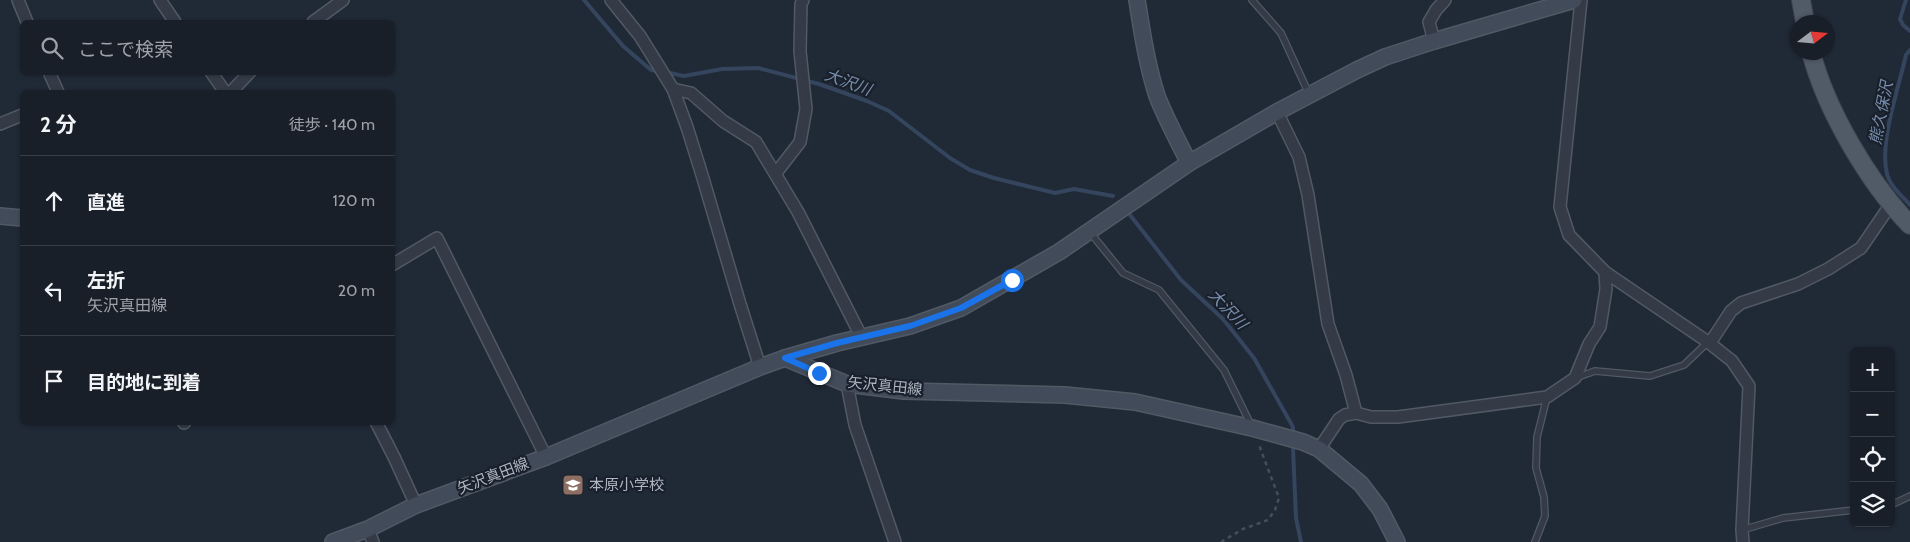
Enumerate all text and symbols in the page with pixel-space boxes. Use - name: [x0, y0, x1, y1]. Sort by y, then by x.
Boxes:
- north arrow: [1790, 15, 1835, 60]
- search box: [20, 20, 395, 75]
- icon: search: [38, 34, 66, 62]
- text: ここで検索: [78, 38, 173, 61]
- water label: 大沢川: [822, 65, 876, 100]
- water label: 熊久保沢: [1866, 78, 1897, 146]
- text: 2 分: [40, 112, 77, 137]
- text: 徒歩 · 140 m: [289, 115, 375, 134]
- icon: ahead: [40, 187, 68, 215]
- text: 直進: [87, 191, 125, 214]
- text: 120 m: [333, 191, 375, 210]
- text: 左折: [87, 269, 125, 292]
- route start: [1001, 269, 1024, 292]
- icon: left: [40, 277, 68, 305]
- text: 20 m: [338, 281, 375, 300]
- water label: 大沢川: [1205, 285, 1253, 334]
- text: 矢沢真田線: [87, 296, 167, 315]
- map controls: [1850, 347, 1895, 527]
- button: +: [1850, 347, 1895, 392]
- route end: [808, 362, 831, 385]
- icon: arrive: [40, 367, 68, 395]
- text: 目的地に到着: [87, 371, 201, 394]
- street label: 矢沢真田線: [847, 373, 923, 399]
- button: −: [1850, 392, 1895, 437]
- button: locate: [1850, 437, 1895, 482]
- street label: 矢沢真田線: [455, 454, 531, 498]
- school or university icon: 本原小学校: [561, 473, 585, 497]
- place label: 本原小学校: [589, 476, 664, 494]
- button: layers: [1850, 482, 1895, 527]

